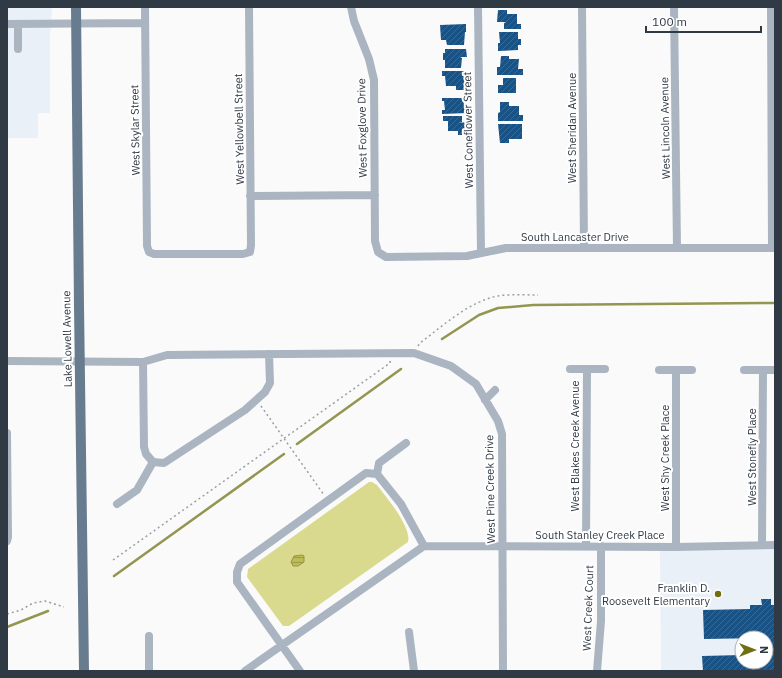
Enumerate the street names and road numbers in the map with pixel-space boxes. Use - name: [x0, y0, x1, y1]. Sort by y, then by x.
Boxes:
- street label: West Coneflower Street: [460, 71, 476, 188]
- street label: West Yellowbell Street: [231, 73, 247, 185]
- street label: West Sheridan Avenue: [565, 73, 579, 183]
- street label: West Lincoln Avenue: [657, 77, 673, 179]
- street label: West Foxglove Drive: [354, 78, 370, 178]
- street label: West Skylar Street: [127, 84, 143, 175]
- street label: South Lancaster Drive: [521, 230, 629, 244]
- street label: Lake Lowell Avenue: [59, 290, 75, 388]
- street label: West Blakes Creek Avenue: [568, 380, 582, 512]
- street label: West Shy Creek Place: [658, 405, 672, 511]
- street label: West Stonefly Place: [745, 408, 759, 506]
- street label: West Pine Creek Drive: [482, 435, 498, 543]
- street label: South Stanley Creek Place: [535, 528, 665, 542]
- street label: West Creek Court: [580, 565, 596, 651]

